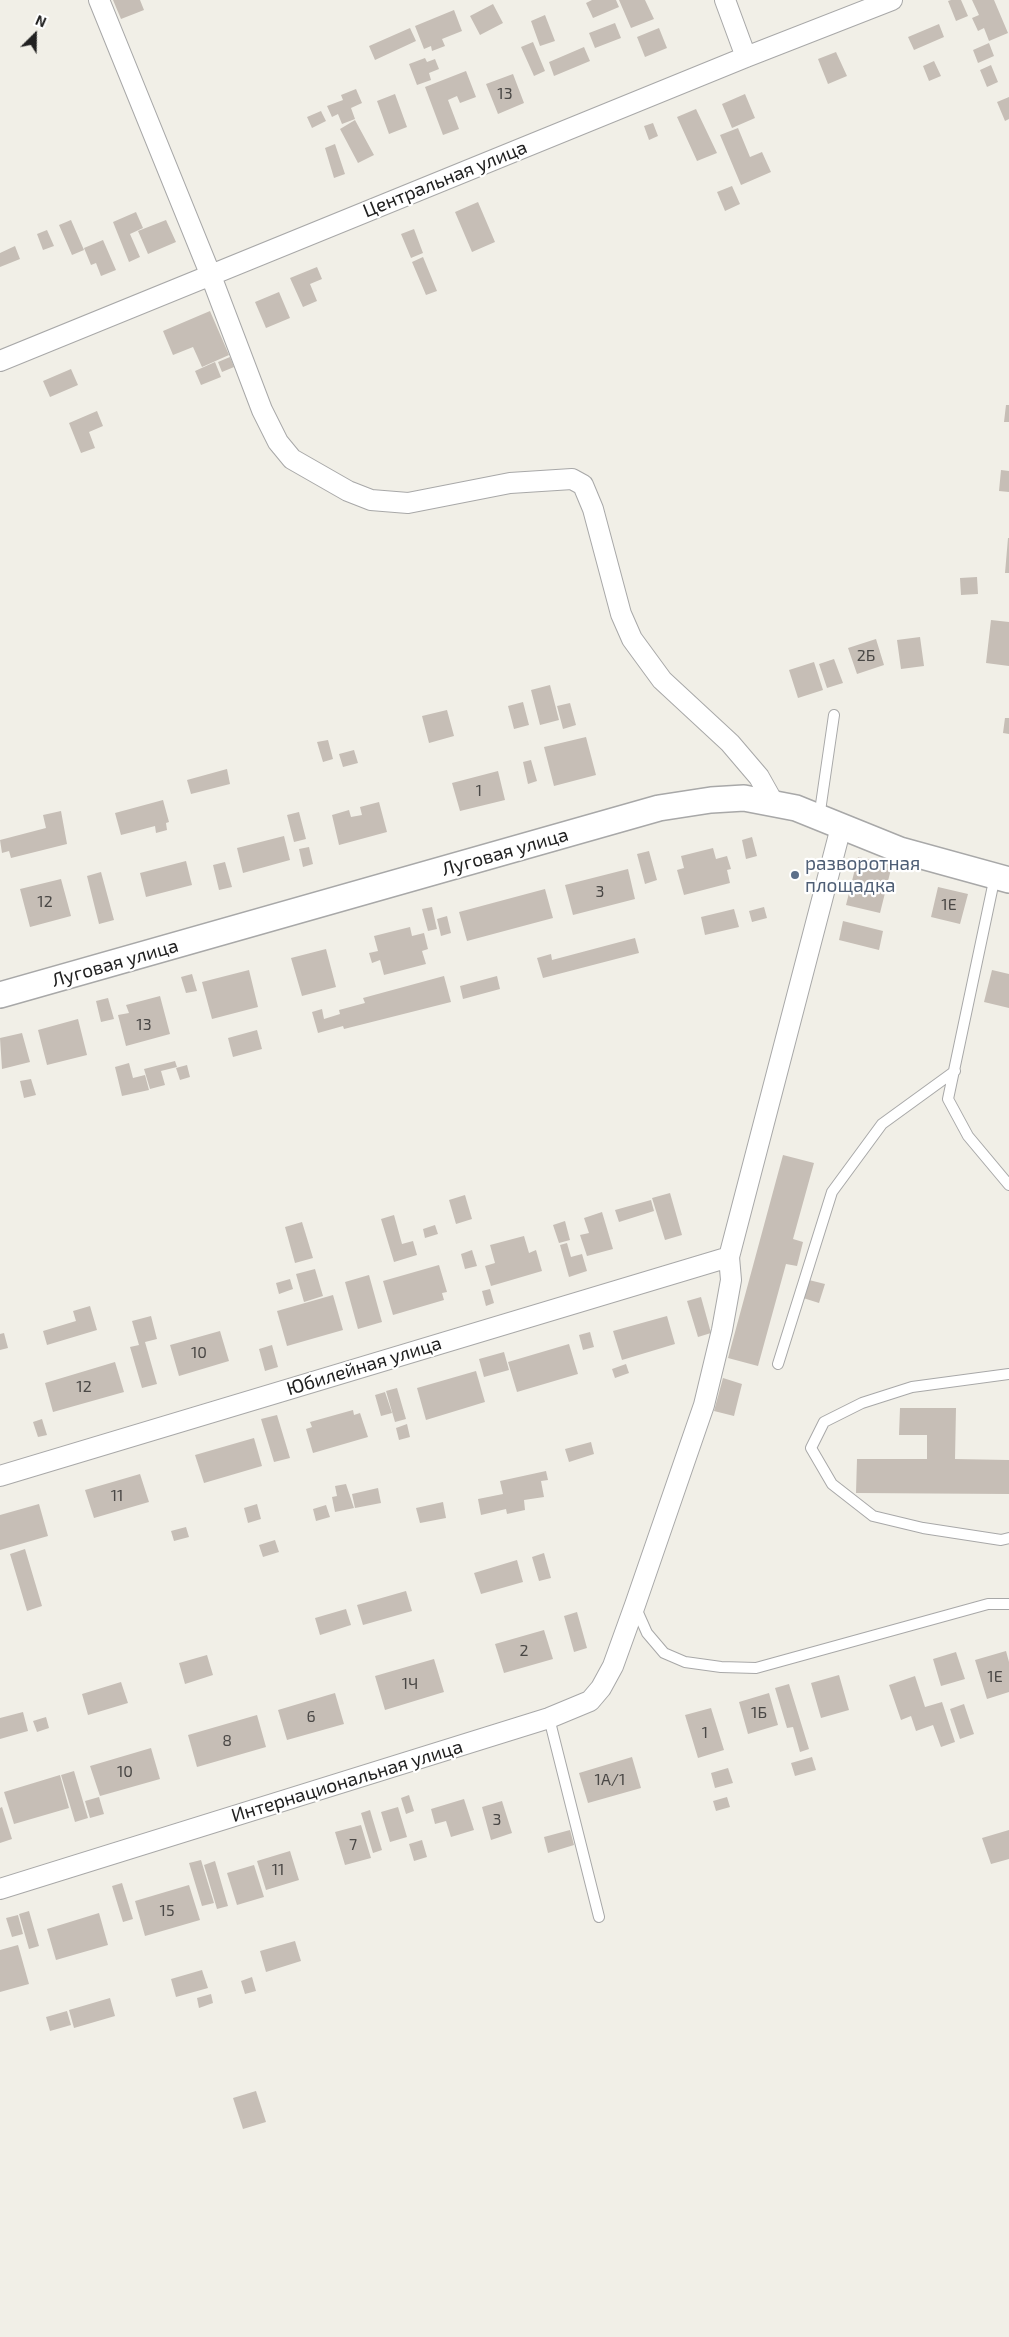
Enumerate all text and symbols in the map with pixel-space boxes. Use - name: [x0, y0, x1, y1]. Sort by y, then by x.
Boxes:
- north arrow: [10, 10, 60, 60]
- text: N: [33, 11, 49, 31]
- house number: 13: [497, 84, 513, 104]
- street label: Центральная улица: [360, 136, 530, 222]
- house number: 2Б: [857, 646, 875, 666]
- house number: 1: [476, 781, 482, 801]
- street label: Луговая улица: [439, 823, 571, 881]
- place label: разворотная площадка: [805, 853, 920, 897]
- marker: разворотная площадка: [789, 869, 801, 881]
- house number: 3: [596, 882, 604, 902]
- house number: 12: [37, 892, 53, 912]
- house number: 1Е: [941, 895, 957, 915]
- street label: Луговая улица: [49, 934, 181, 992]
- house number: 13: [136, 1015, 152, 1035]
- street label: Юбилейная улица: [284, 1332, 444, 1400]
- house number: 10: [191, 1343, 207, 1363]
- house number: 12: [76, 1377, 92, 1397]
- house number: 11: [111, 1486, 123, 1506]
- house number: 2: [520, 1641, 528, 1661]
- house number: 1Е: [987, 1667, 1003, 1687]
- house number: 1Ч: [402, 1674, 418, 1694]
- house number: 1Б: [751, 1703, 767, 1723]
- house number: 6: [306, 1707, 316, 1727]
- house number: 1: [702, 1723, 708, 1743]
- house number: 8: [222, 1731, 232, 1751]
- street label: Интернациональная улица: [229, 1735, 465, 1827]
- house number: 10: [117, 1762, 133, 1782]
- house number: 1А/1: [595, 1770, 625, 1790]
- house number: 3: [493, 1810, 501, 1830]
- house number: 7: [349, 1835, 357, 1855]
- house number: 11: [272, 1860, 284, 1880]
- house number: 15: [160, 1901, 174, 1921]

